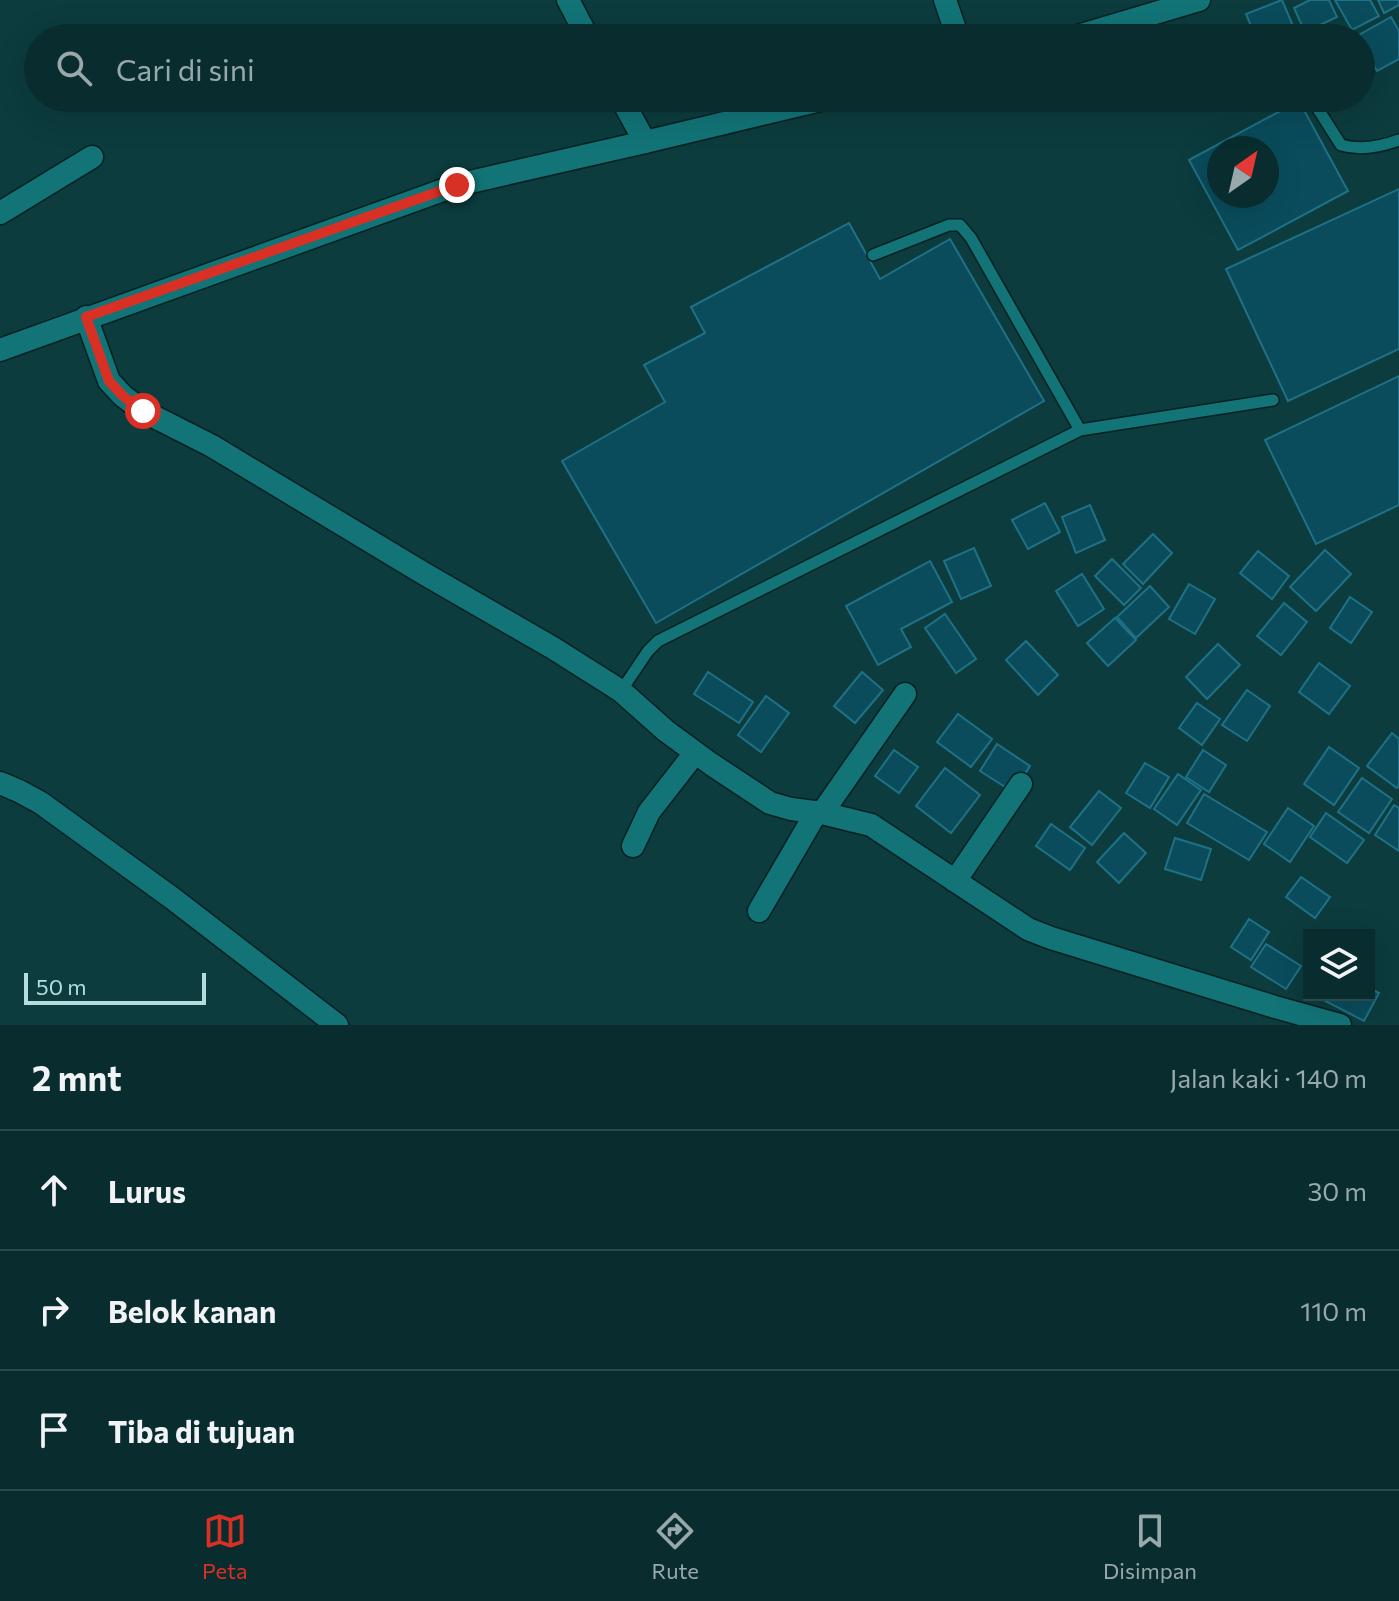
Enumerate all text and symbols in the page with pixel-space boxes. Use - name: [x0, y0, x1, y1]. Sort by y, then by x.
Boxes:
- search box: [24, 24, 1375, 112]
- icon: search: [52, 46, 96, 90]
- text: Cari di sini: [116, 50, 255, 87]
- north arrow: [1207, 136, 1279, 208]
- route end: [439, 167, 475, 203]
- route start: [125, 393, 161, 429]
- map controls: [1303, 929, 1375, 1001]
- button: layers: [1303, 929, 1375, 1001]
- scale bar: [24, 969, 206, 1005]
- text: 50 m: [36, 973, 86, 1000]
- text: 2 mnt: [32, 1056, 122, 1098]
- text: Jalan kaki · 140 m: [1170, 1062, 1367, 1093]
- icon: ahead: [32, 1168, 76, 1212]
- text: Lurus: [108, 1172, 186, 1209]
- text: 30 m: [1308, 1175, 1367, 1206]
- icon: right: [32, 1288, 76, 1332]
- text: Belok kanan: [108, 1292, 276, 1329]
- text: 110 m: [1300, 1295, 1367, 1326]
- icon: arrive: [32, 1408, 76, 1452]
- text: Tiba di tujuan: [108, 1412, 295, 1449]
- tab: Peta: [202, 1509, 247, 1584]
- tab: Rute: [652, 1509, 699, 1584]
- tab: Disimpan: [1103, 1509, 1197, 1584]

